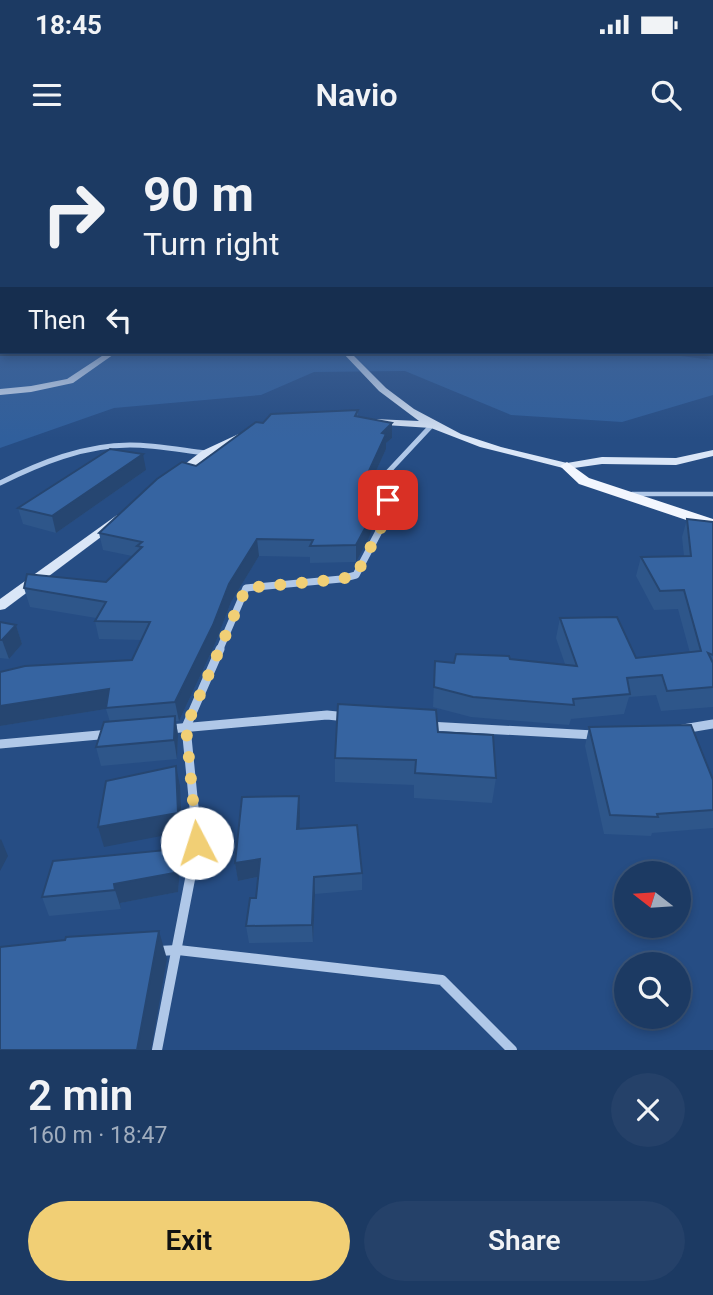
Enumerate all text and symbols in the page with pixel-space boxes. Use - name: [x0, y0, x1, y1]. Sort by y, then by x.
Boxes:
- text: 18:45: [35, 10, 102, 40]
- icon: menu: [28, 76, 66, 114]
- text: Navio: [315, 76, 398, 114]
- icon: search: [647, 76, 685, 114]
- text: 90 m: [143, 166, 254, 223]
- icon: right: [28, 168, 119, 259]
- text: Turn right: [143, 225, 279, 263]
- icon: left: [100, 301, 138, 339]
- text: Then: [28, 305, 86, 335]
- pin: [358, 470, 418, 530]
- icon: arrive: [369, 481, 407, 519]
- position arrow: [160, 806, 234, 880]
- north arrow: [614, 861, 691, 938]
- map controls: [614, 861, 691, 1029]
- button: search: [614, 952, 691, 1029]
- text: 2 min: [28, 1071, 133, 1120]
- button: close: [611, 1073, 685, 1147]
- text: 160 m · 18:47: [28, 1122, 167, 1149]
- button: Exit: [28, 1201, 350, 1281]
- button: Share: [364, 1201, 685, 1281]

